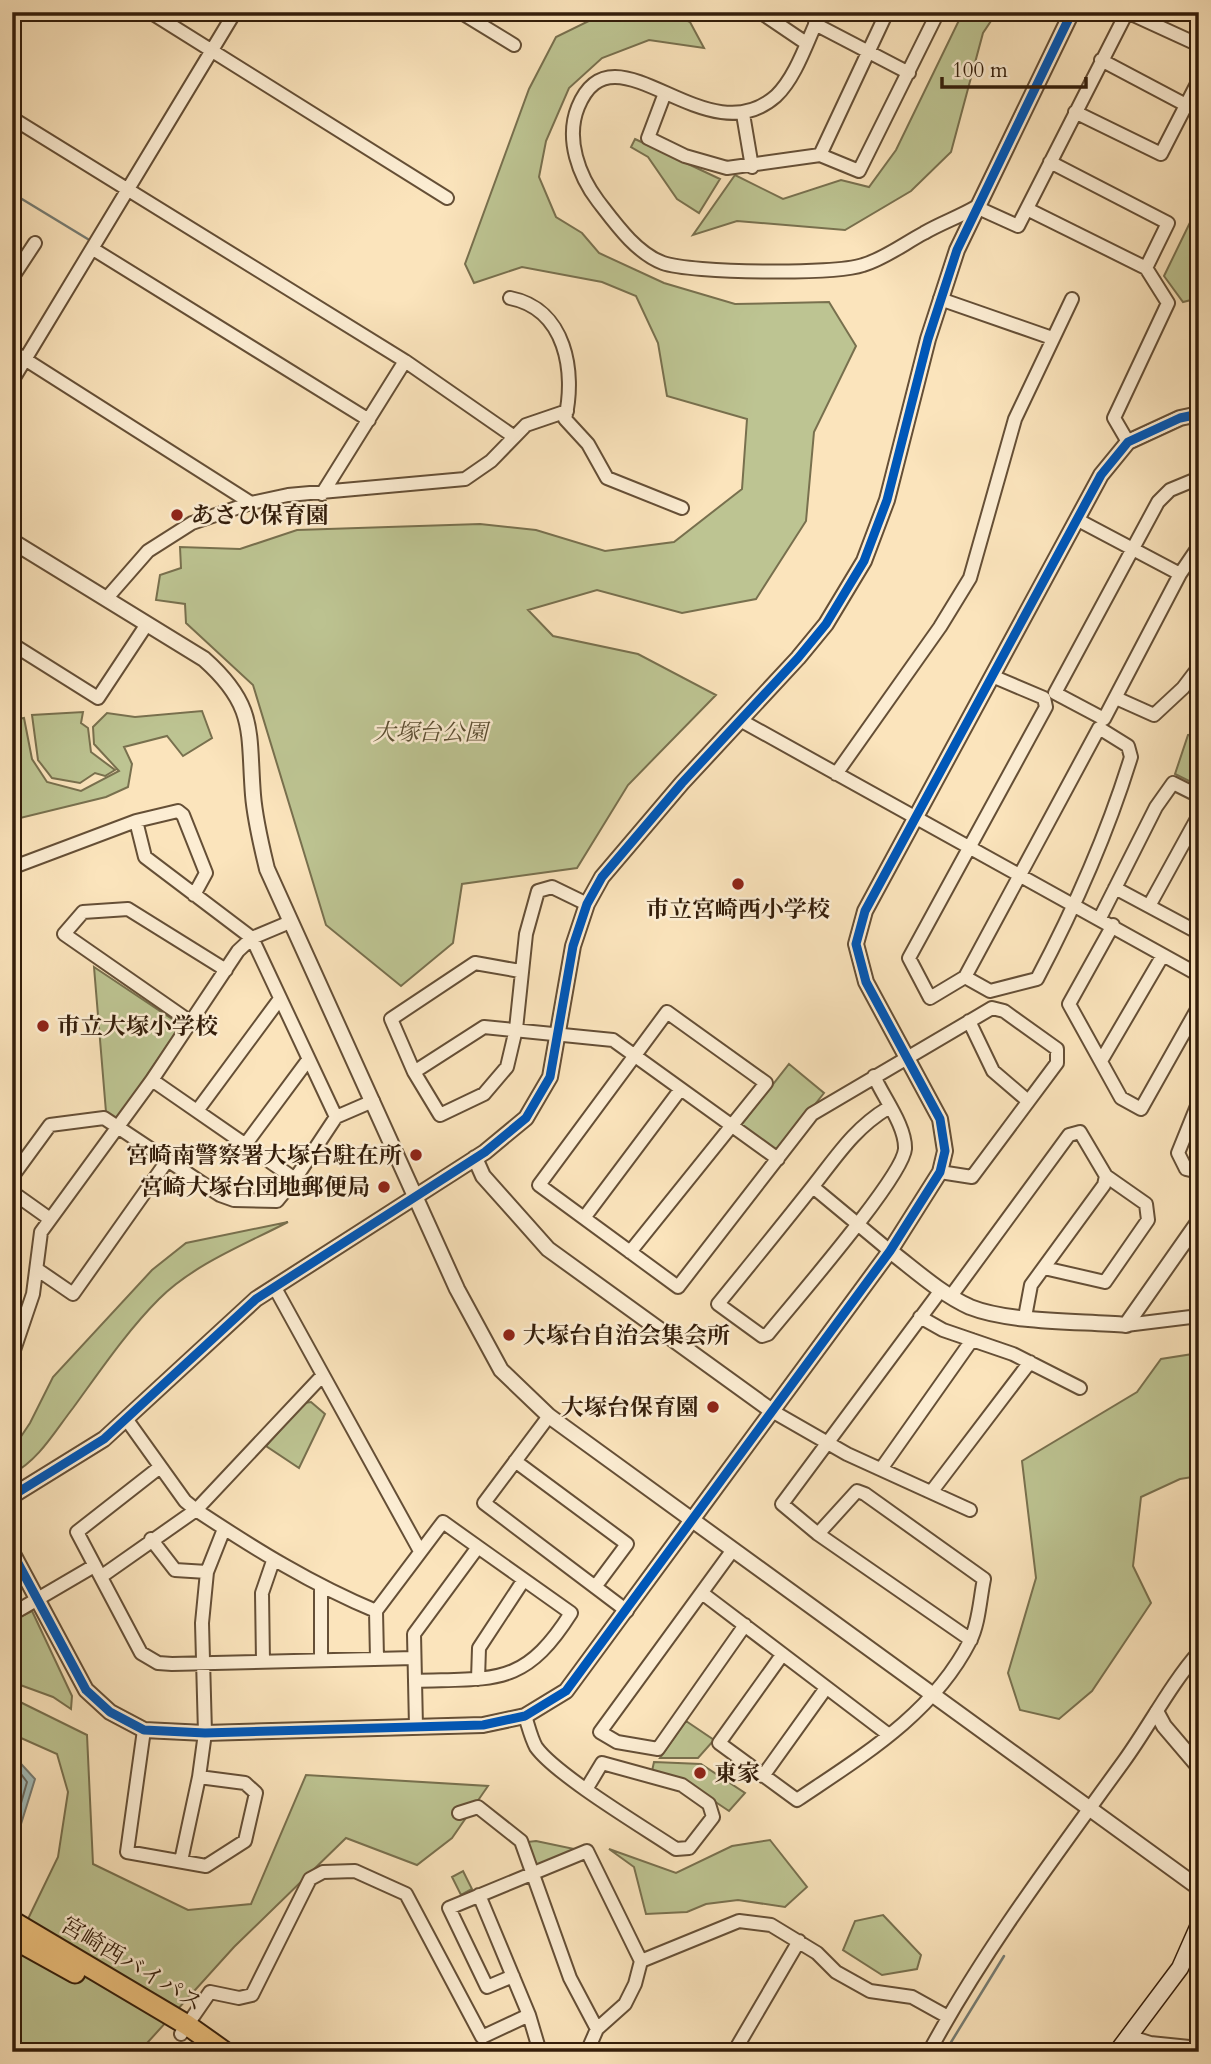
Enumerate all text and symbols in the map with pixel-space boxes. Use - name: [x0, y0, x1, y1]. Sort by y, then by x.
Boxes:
- scale bar: [942, 46, 1085, 90]
- text: 100 m: [952, 56, 1008, 85]
- place label: あさひ保育園: [191, 500, 329, 531]
- marker: あさひ保育園: [169, 507, 185, 523]
- park label: 大塚台公園: [373, 717, 492, 748]
- marker: 市立宮崎西小学校: [730, 876, 746, 892]
- place label: 市立宮崎西小学校: [646, 894, 830, 925]
- place label: 市立大塚小学校: [57, 1011, 218, 1042]
- marker: 市立大塚小学校: [35, 1018, 51, 1034]
- place label: 宮崎南警察署大塚台駐在所: [126, 1140, 402, 1171]
- marker: 宮崎南警察署大塚台駐在所: [408, 1147, 424, 1163]
- place label: 宮崎大塚台団地郵便局: [140, 1172, 370, 1203]
- marker: 宮崎大塚台団地郵便局: [376, 1179, 392, 1195]
- place label: 大塚台自治会集会所: [523, 1320, 730, 1351]
- marker: 大塚台自治会集会所: [501, 1327, 517, 1343]
- place label: 大塚台保育園: [561, 1392, 699, 1423]
- marker: 大塚台保育園: [705, 1399, 721, 1415]
- place label: 東家: [714, 1758, 760, 1789]
- marker: 東家: [692, 1765, 708, 1781]
- street label: 宮崎西バイパス: [55, 1909, 209, 2019]

